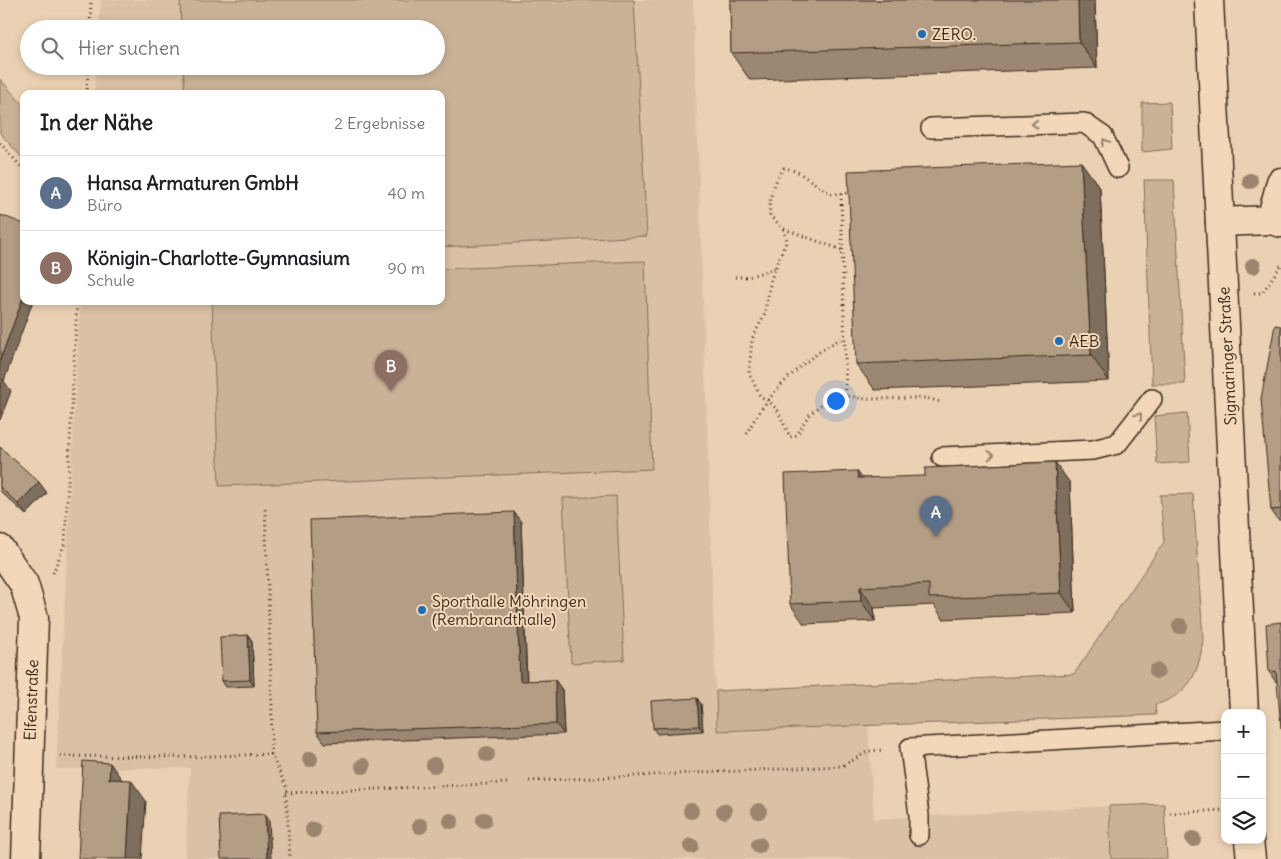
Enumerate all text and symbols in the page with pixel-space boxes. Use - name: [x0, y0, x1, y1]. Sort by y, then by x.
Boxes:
- search box: [20, 20, 445, 75]
- place label: ZERO.: [932, 24, 976, 44]
- marker: ZERO.: [916, 28, 928, 40]
- icon: search: [38, 34, 66, 62]
- text: Hier suchen: [78, 36, 180, 60]
- text: In der Nähe: [40, 109, 153, 136]
- text: 2 Ergebnisse: [334, 113, 425, 133]
- one-way arrow: [1031, 119, 1039, 130]
- one-way arrow: [1101, 138, 1111, 147]
- text: Hansa Armaturen GmbH: [87, 171, 299, 195]
- text: A: [51, 183, 61, 203]
- text: 40 m: [387, 183, 425, 203]
- text: Büro: [87, 195, 122, 215]
- text: Königin-Charlotte-Gymnasium: [87, 246, 350, 270]
- text: B: [51, 258, 61, 278]
- text: 90 m: [387, 258, 425, 278]
- text: Schule: [87, 270, 135, 290]
- street label: Sigmaringer Straße: [1213, 286, 1241, 426]
- place label: AEB: [1069, 331, 1099, 351]
- marker: AEB: [1053, 335, 1065, 347]
- pin: B: [375, 350, 407, 391]
- your location: [823, 388, 849, 414]
- one-way arrow: [1133, 413, 1141, 422]
- one-way arrow: [987, 449, 995, 460]
- pin: A: [920, 496, 952, 537]
- place label: Sporthalle Möhringen (Rembrandthalle): [432, 591, 586, 629]
- marker: Sporthalle Möhringen (Rembrandthalle): [416, 604, 428, 616]
- street label: Elfenstraße: [20, 659, 42, 741]
- map controls: [1221, 709, 1266, 844]
- button: +: [1221, 709, 1266, 754]
- button: −: [1221, 754, 1266, 799]
- button: layers: [1221, 799, 1266, 844]

